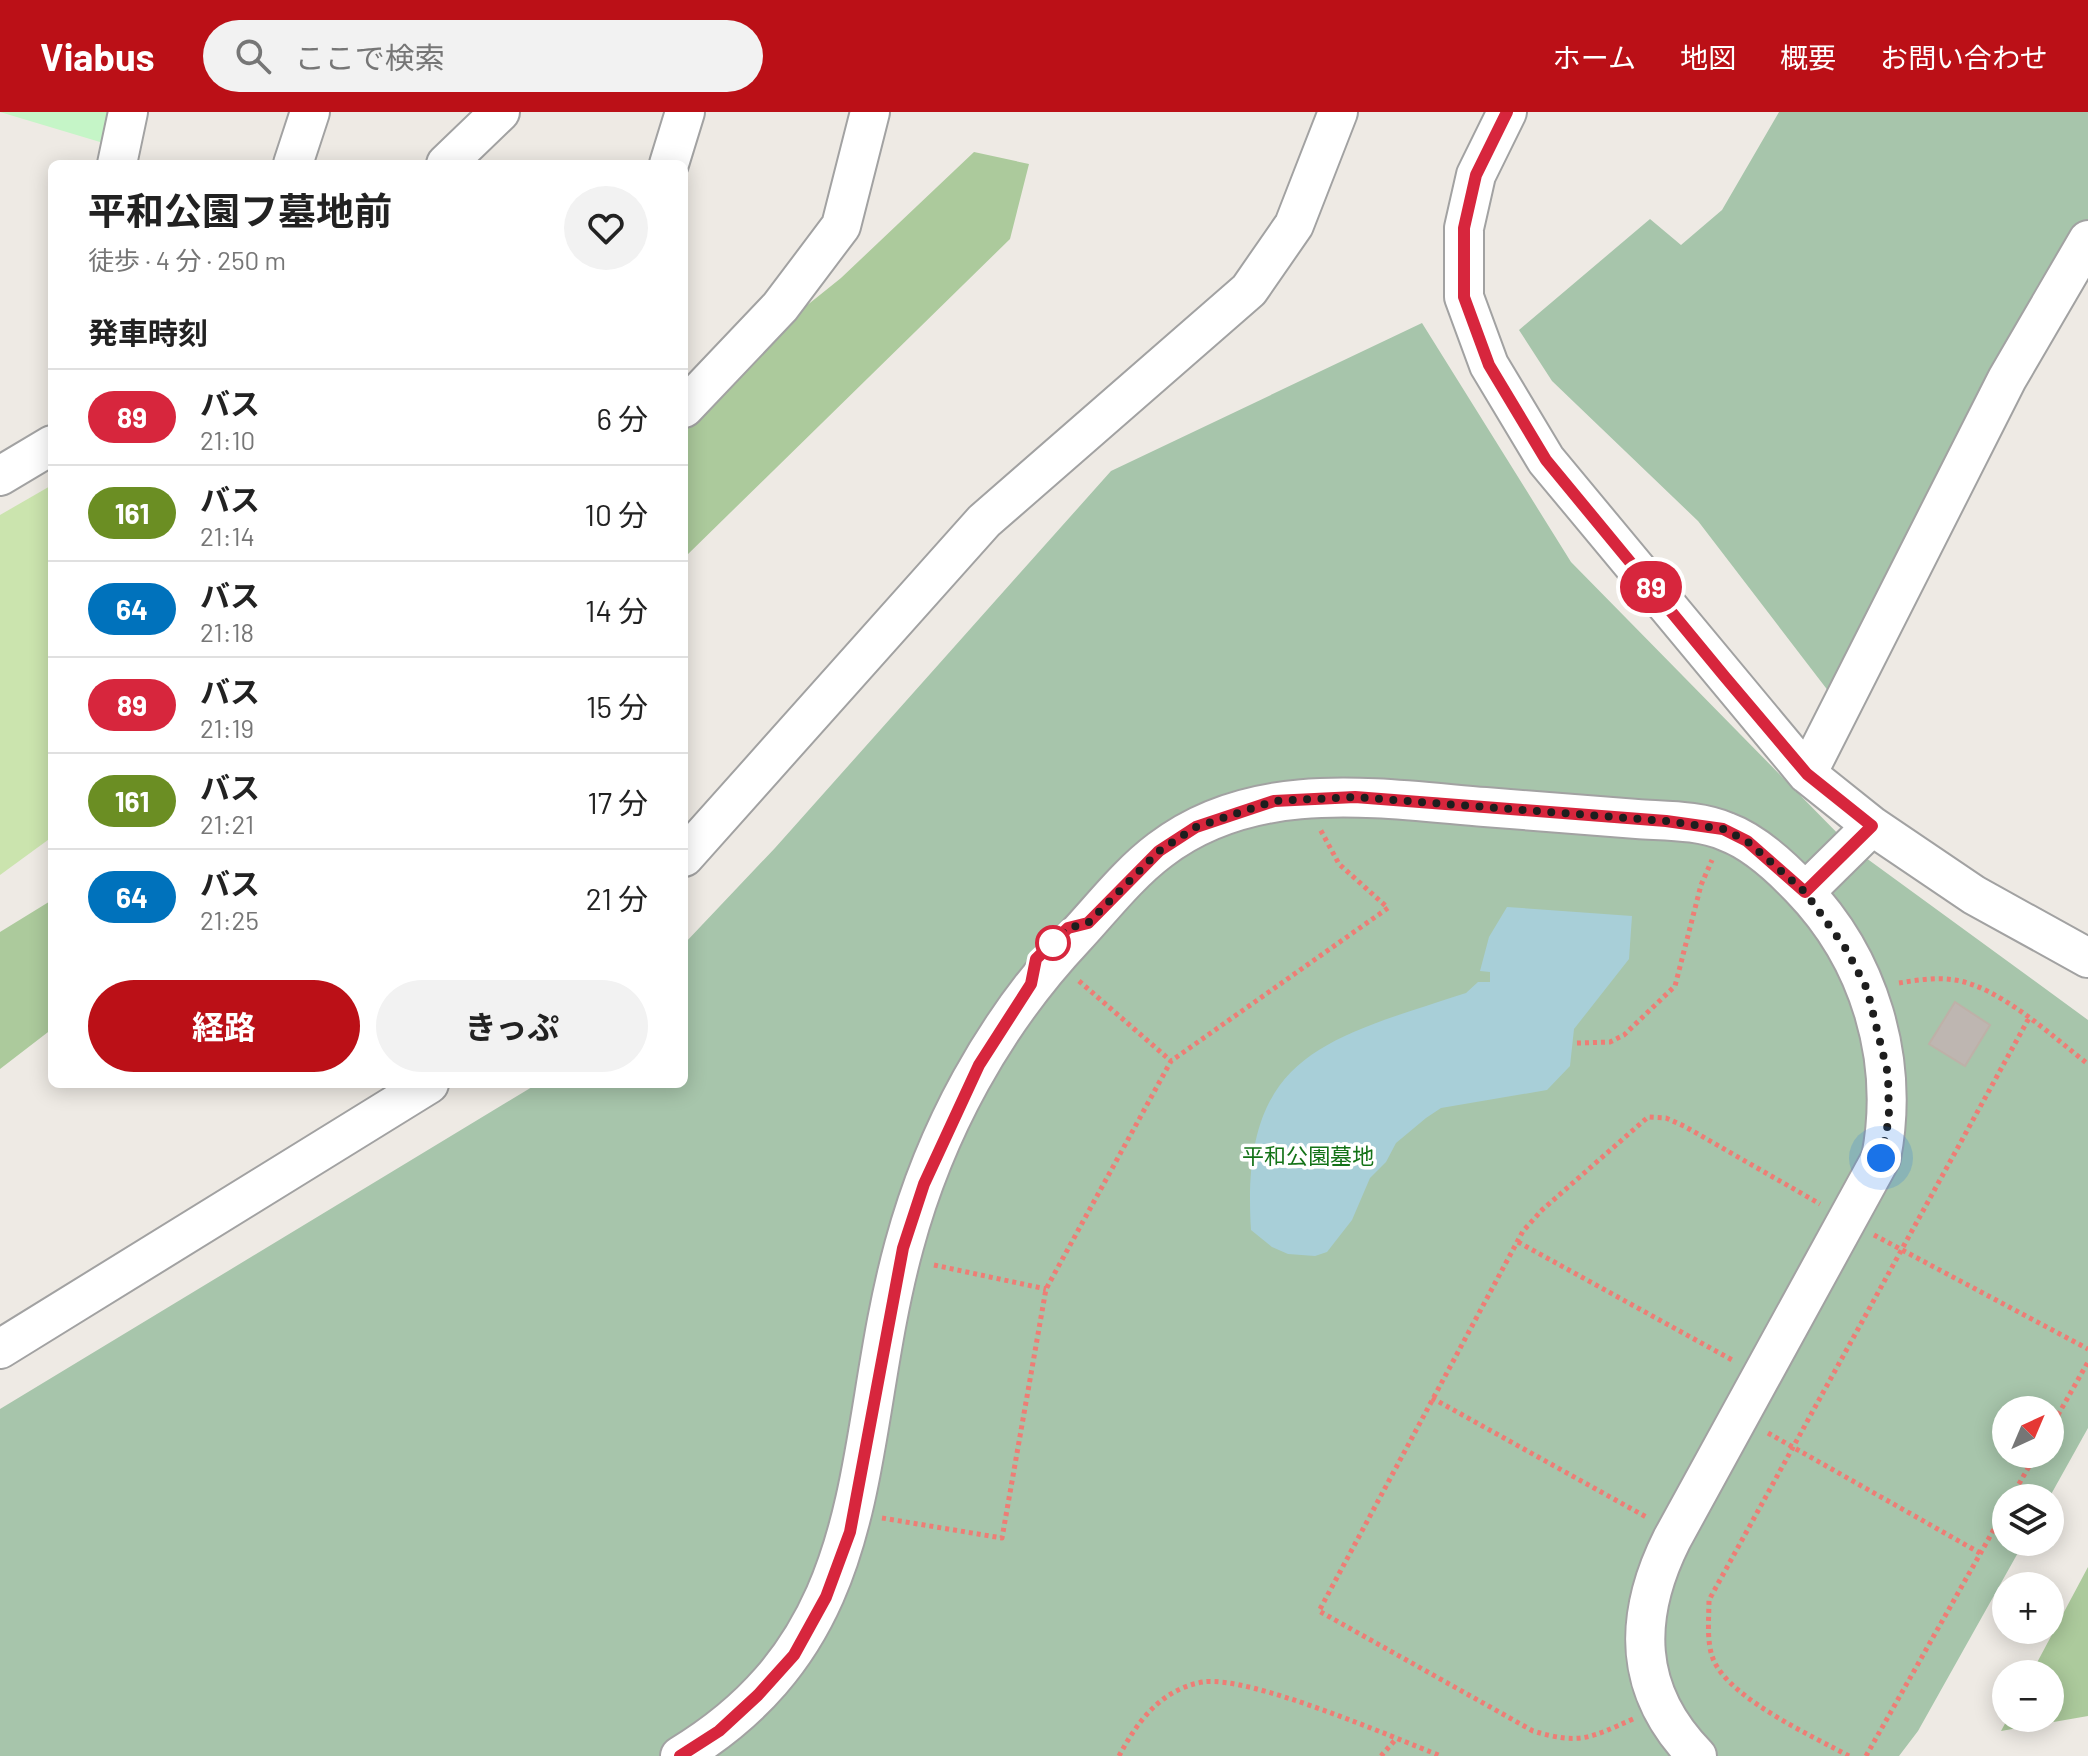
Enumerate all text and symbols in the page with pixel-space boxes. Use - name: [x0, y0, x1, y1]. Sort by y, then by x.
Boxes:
- search box: [203, 20, 763, 92]
- text: Viabus: [40, 33, 155, 79]
- icon: search: [231, 34, 275, 78]
- text: ここで検索: [295, 39, 445, 75]
- text: ホーム: [1553, 40, 1636, 74]
- text: 地図: [1680, 40, 1736, 74]
- text: 概要: [1780, 40, 1836, 74]
- text: お問い合わせ: [1880, 40, 2048, 74]
- button: heart: [564, 186, 648, 270]
- text: 平和公園フ墓地前: [88, 187, 392, 233]
- text: 徒歩 · 4 分 · 250 m: [88, 244, 286, 275]
- text: 発車時刻: [88, 314, 208, 350]
- text: バス: [200, 385, 260, 421]
- text: 89: [117, 400, 147, 434]
- text: 6 分: [597, 400, 648, 436]
- text: 21:10: [200, 424, 255, 455]
- text: バス: [200, 481, 260, 517]
- text: 161: [115, 496, 149, 530]
- text: 10 分: [585, 496, 648, 532]
- text: 21:14: [200, 520, 255, 551]
- line badge: 89: [1615, 561, 1687, 613]
- text: 89: [1636, 570, 1666, 604]
- text: バス: [200, 577, 260, 613]
- text: 64: [116, 592, 148, 626]
- text: 14 分: [585, 592, 648, 628]
- text: 21:18: [200, 616, 254, 647]
- text: バス: [200, 673, 260, 709]
- text: 89: [117, 688, 147, 722]
- text: 15 分: [586, 688, 648, 724]
- text: 21:19: [200, 712, 254, 743]
- text: バス: [200, 769, 260, 805]
- text: 161: [115, 784, 149, 818]
- text: 17 分: [587, 784, 648, 820]
- text: 21:21: [200, 808, 254, 839]
- text: バス: [200, 865, 260, 901]
- text: 64: [116, 880, 148, 914]
- text: 21 分: [586, 880, 648, 916]
- text: 21:25: [200, 904, 259, 935]
- unlabelled marker: [1036, 926, 1070, 960]
- button: 経路: [88, 980, 360, 1072]
- button: きっぷ: [376, 980, 648, 1072]
- your location: [1861, 1138, 1901, 1178]
- park label: 平和公園墓地: [1242, 1142, 1374, 1168]
- north arrow: [1992, 1396, 2064, 1468]
- map controls: [1992, 1396, 2064, 1732]
- button: layers: [1992, 1484, 2064, 1556]
- button: +: [1992, 1572, 2064, 1644]
- button: −: [1992, 1660, 2064, 1732]

